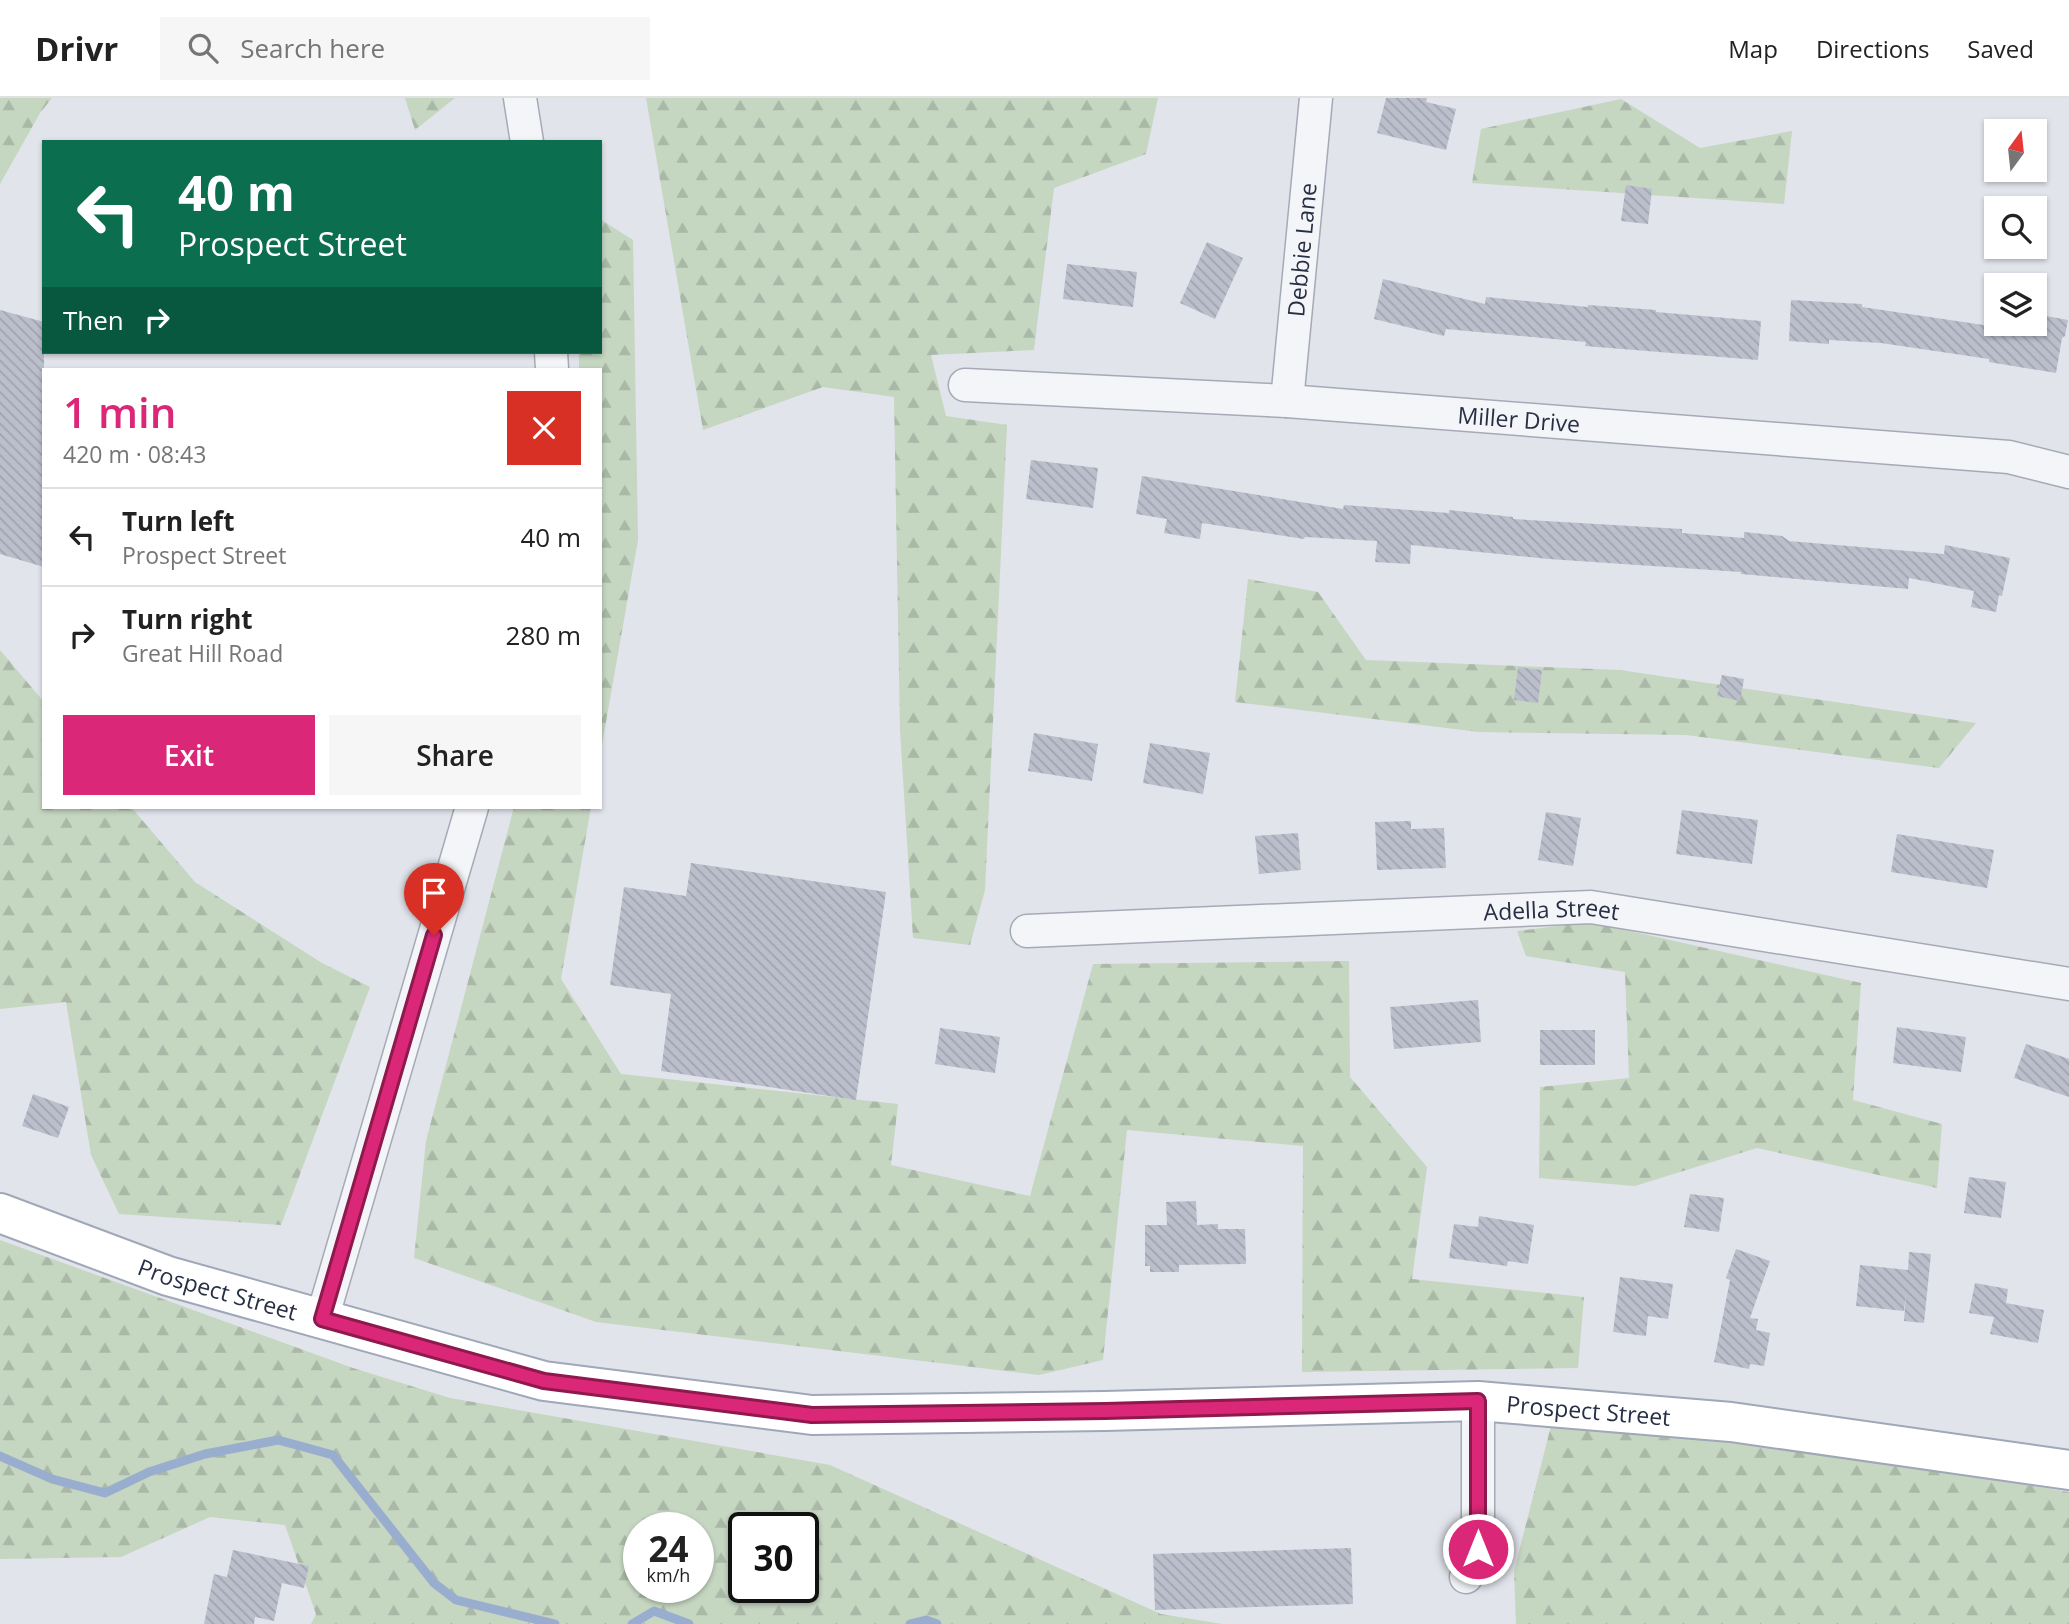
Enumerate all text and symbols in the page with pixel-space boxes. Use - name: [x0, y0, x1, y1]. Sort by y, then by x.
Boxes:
- search box: [160, 17, 650, 80]
- text: Drivr: [35, 26, 118, 71]
- icon: search: [184, 29, 222, 67]
- text: Search here: [240, 30, 385, 66]
- text: Map: [1728, 32, 1778, 65]
- text: Directions: [1816, 32, 1929, 65]
- text: Saved: [1967, 32, 2034, 65]
- north arrow: [1984, 119, 2048, 182]
- map controls: [1984, 119, 2047, 336]
- text: 40 m: [178, 159, 295, 225]
- icon: left: [63, 168, 154, 259]
- street label: Debbie Lane: [1279, 181, 1324, 318]
- button: search: [1984, 196, 2047, 259]
- text: Prospect Street: [178, 222, 407, 265]
- button: layers: [1984, 273, 2047, 336]
- icon: right: [138, 301, 176, 339]
- text: Then: [63, 302, 124, 338]
- text: 1 min: [63, 383, 176, 440]
- button: close: [507, 391, 581, 465]
- street label: Miller Drive: [1456, 398, 1581, 440]
- text: 420 m · 08:43: [63, 438, 206, 470]
- text: Turn left: [122, 503, 234, 539]
- icon: left: [63, 518, 101, 556]
- text: 40 m: [520, 519, 581, 555]
- text: Prospect Street: [122, 539, 286, 571]
- text: Turn right: [122, 601, 253, 637]
- icon: right: [63, 616, 101, 654]
- text: 280 m: [506, 617, 581, 653]
- text: Great Hill Road: [122, 637, 283, 669]
- button: Exit: [63, 715, 315, 795]
- button: Share: [329, 715, 581, 795]
- pin: [404, 863, 464, 935]
- icon: arrive: [415, 874, 453, 912]
- street label: Adella Street: [1483, 890, 1622, 928]
- street label: Prospect Street: [134, 1250, 301, 1327]
- street label: Prospect Street: [1505, 1387, 1672, 1433]
- speed limit sign: 30: [728, 1512, 819, 1603]
- position arrow: [1441, 1512, 1515, 1586]
- text: 24: [648, 1525, 689, 1572]
- text: km/h: [647, 1563, 690, 1587]

